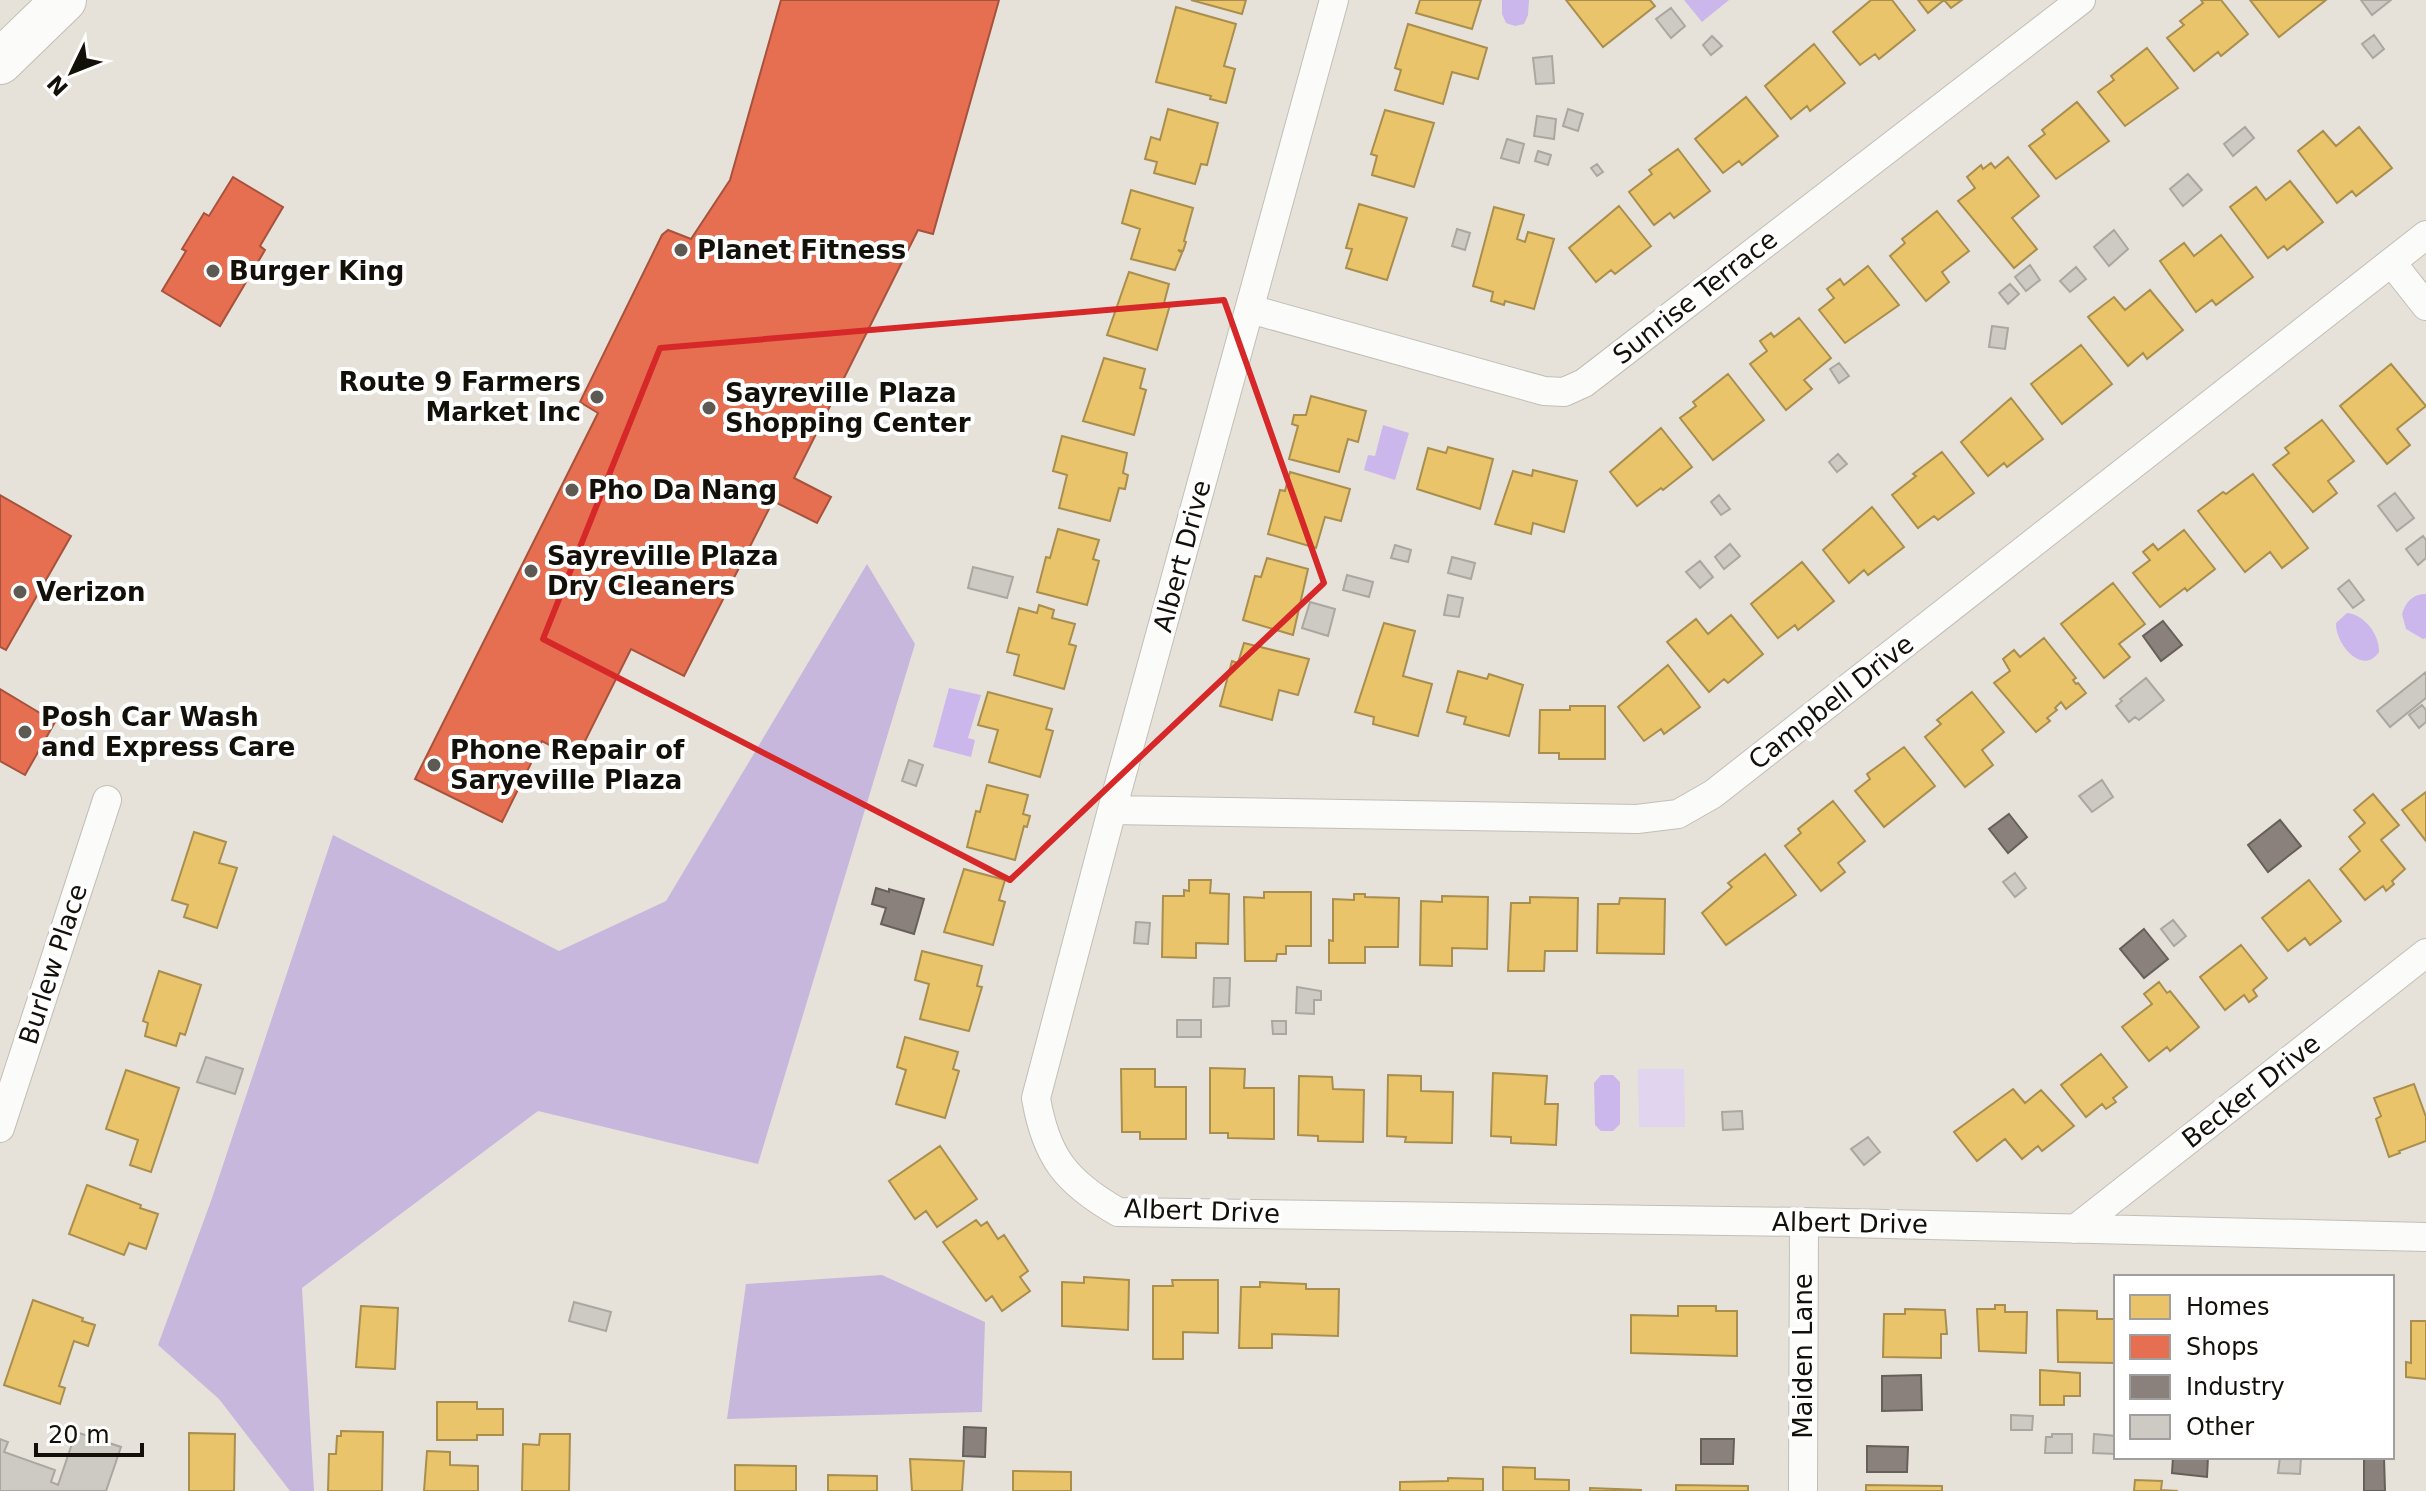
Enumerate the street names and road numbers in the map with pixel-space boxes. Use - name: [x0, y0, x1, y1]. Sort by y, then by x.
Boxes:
- street label: Sunrise Terrace: [1607, 224, 1783, 370]
- street label: Albert Drive: [1147, 477, 1217, 635]
- street label: Campbell Drive: [1743, 628, 1919, 776]
- street label: Burlew Place: [13, 880, 93, 1048]
- street label: Becker Drive: [2176, 1028, 2326, 1154]
- street label: Albert Drive: [1124, 1193, 1280, 1229]
- street label: Albert Drive: [1772, 1207, 1928, 1239]
- street label: Maiden Lane: [1788, 1273, 1818, 1439]

